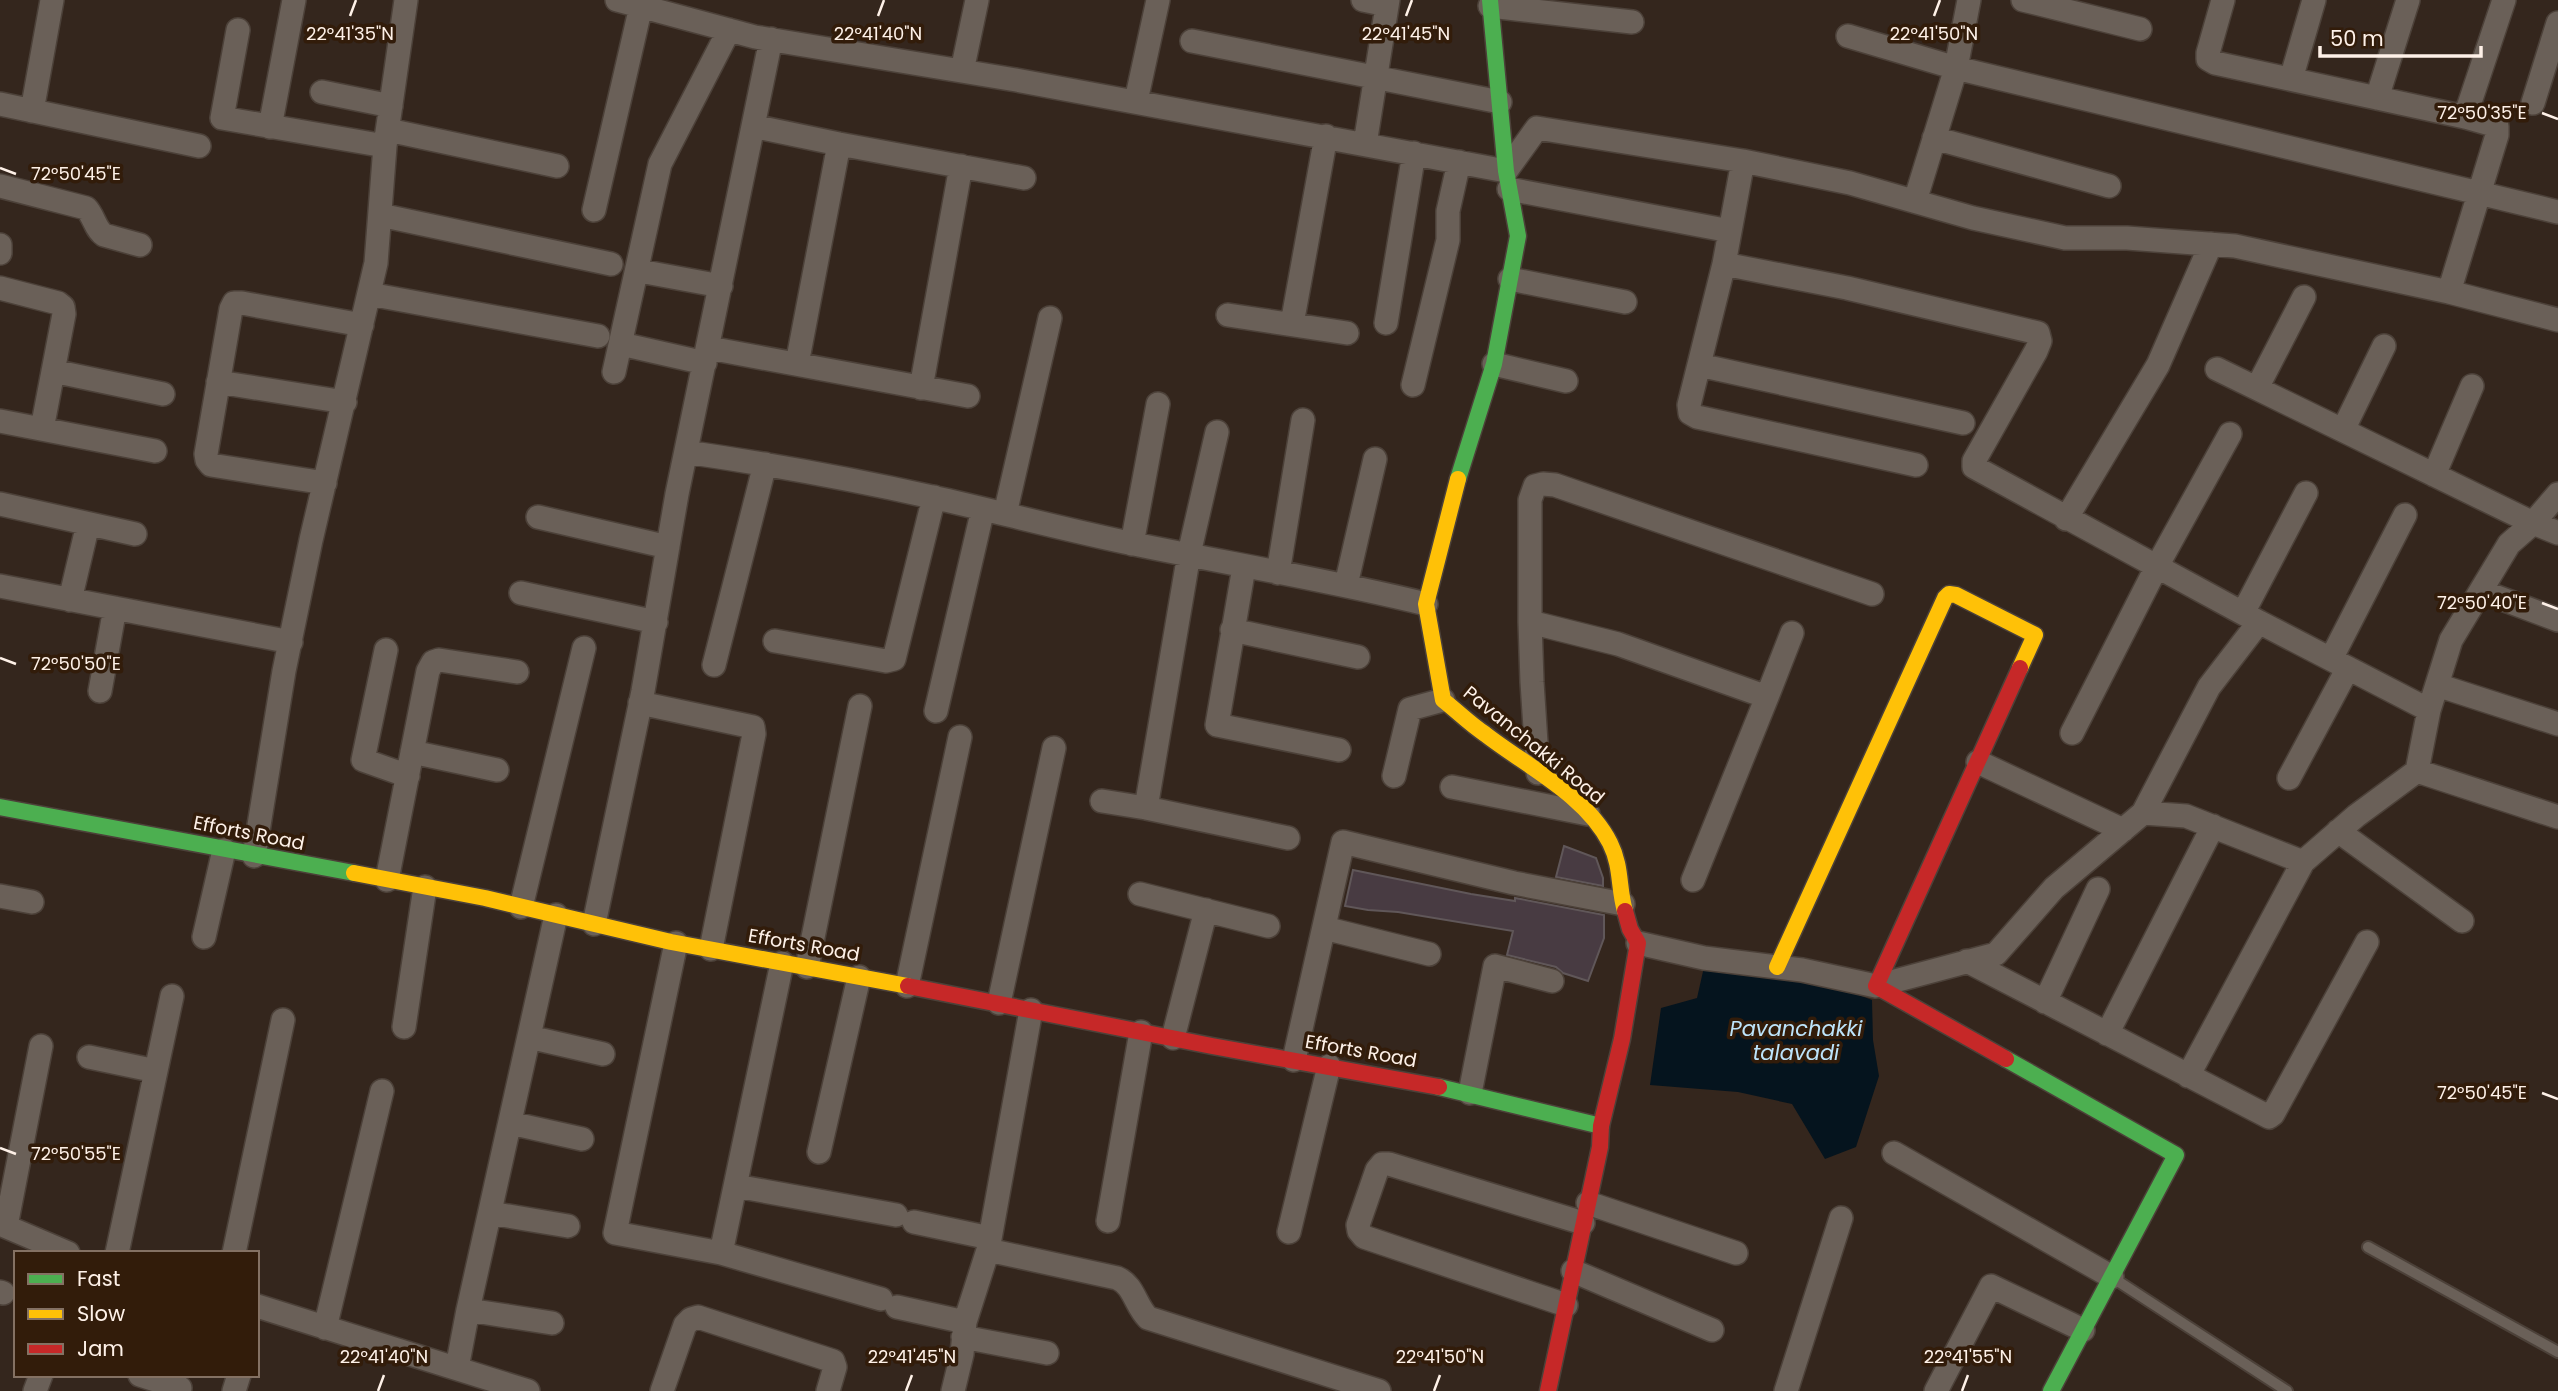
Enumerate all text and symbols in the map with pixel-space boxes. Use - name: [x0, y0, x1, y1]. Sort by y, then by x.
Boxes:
- scale bar: [2320, 14, 2481, 58]
- text: 22°41'35"N: [306, 21, 394, 46]
- text: 22°41'40"N: [834, 21, 922, 46]
- text: 22°41'45"N: [1362, 21, 1450, 46]
- text: 22°41'50"N: [1890, 21, 1978, 46]
- text: 50 m: [2330, 24, 2384, 53]
- text: 72°50'35"E: [2437, 100, 2527, 125]
- text: 72°50'45"E: [31, 161, 121, 186]
- text: 72°50'40"E: [2437, 590, 2527, 615]
- text: 72°50'50"E: [31, 651, 121, 676]
- street label: Pavanchakki Road: [1458, 680, 1610, 810]
- street label: Efforts Road: [191, 809, 307, 857]
- street label: Efforts Road: [746, 922, 862, 968]
- water label: Pavanchakki talavadi: [1730, 1014, 1863, 1067]
- street label: Efforts Road: [1303, 1028, 1419, 1074]
- text: 72°50'45"E: [2437, 1080, 2527, 1105]
- text: 72°50'55"E: [31, 1141, 121, 1166]
- legend: [14, 1251, 259, 1377]
- text: Fast: [77, 1264, 120, 1293]
- text: Slow: [77, 1299, 125, 1328]
- text: Jam: [77, 1334, 124, 1363]
- text: 22°41'40"N: [340, 1344, 428, 1369]
- text: 22°41'45"N: [868, 1344, 956, 1369]
- text: 22°41'50"N: [1396, 1344, 1484, 1369]
- text: 22°41'55"N: [1924, 1344, 2012, 1369]

